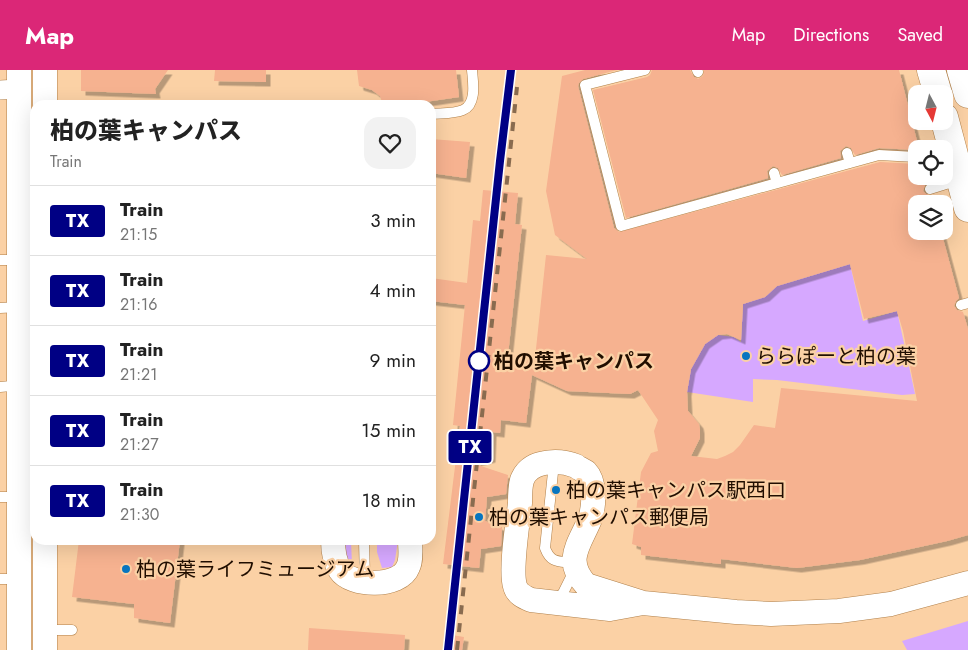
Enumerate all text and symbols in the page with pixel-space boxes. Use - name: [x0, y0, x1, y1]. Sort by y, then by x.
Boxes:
- text: Map: [25, 18, 74, 53]
- text: Map: [732, 22, 765, 48]
- text: Directions: [793, 22, 869, 48]
- text: Saved: [897, 22, 943, 48]
- north arrow: [908, 85, 952, 130]
- map controls: [908, 85, 953, 240]
- text: 柏の葉キャンパス: [50, 113, 242, 148]
- button: heart: [364, 117, 416, 169]
- button: locate: [908, 140, 953, 185]
- text: Train: [50, 150, 82, 173]
- button: layers: [908, 195, 953, 240]
- text: Train: [120, 196, 163, 223]
- text: 3 min: [370, 207, 416, 234]
- text: TX: [66, 208, 89, 234]
- text: 21:15: [120, 223, 157, 246]
- text: Train: [120, 266, 163, 293]
- text: 4 min: [369, 277, 416, 304]
- text: TX: [66, 278, 89, 304]
- text: 21:16: [120, 293, 158, 316]
- text: Train: [120, 336, 163, 363]
- place label: ららぽーと柏の葉: [756, 342, 916, 371]
- text: 9 min: [370, 347, 416, 374]
- place label: 柏の葉キャンパス: [494, 347, 654, 376]
- text: TX: [66, 348, 89, 374]
- marker: 柏の葉キャンパス: [468, 350, 490, 372]
- marker: ららぽーと柏の葉: [740, 350, 752, 362]
- text: 21:21: [120, 363, 157, 386]
- text: Train: [120, 406, 163, 433]
- text: 15 min: [361, 417, 416, 444]
- text: TX: [66, 418, 89, 444]
- line badge: TX: [448, 431, 492, 463]
- text: 21:27: [120, 433, 159, 456]
- text: TX: [459, 434, 482, 460]
- text: Train: [120, 476, 163, 503]
- place label: 柏の葉キャンパス駅西口: [566, 476, 786, 505]
- marker: 柏の葉キャンパス駅西口: [550, 484, 562, 496]
- text: 18 min: [362, 487, 416, 514]
- text: TX: [66, 488, 89, 514]
- text: 21:30: [120, 503, 159, 526]
- place label: 柏の葉キャンパス郵便局: [489, 503, 709, 532]
- marker: 柏の葉キャンパス郵便局: [473, 511, 485, 523]
- place label: 柏の葉ライフミュージアム: [136, 555, 374, 584]
- marker: 柏の葉ライフミュージアム: [120, 563, 132, 575]

